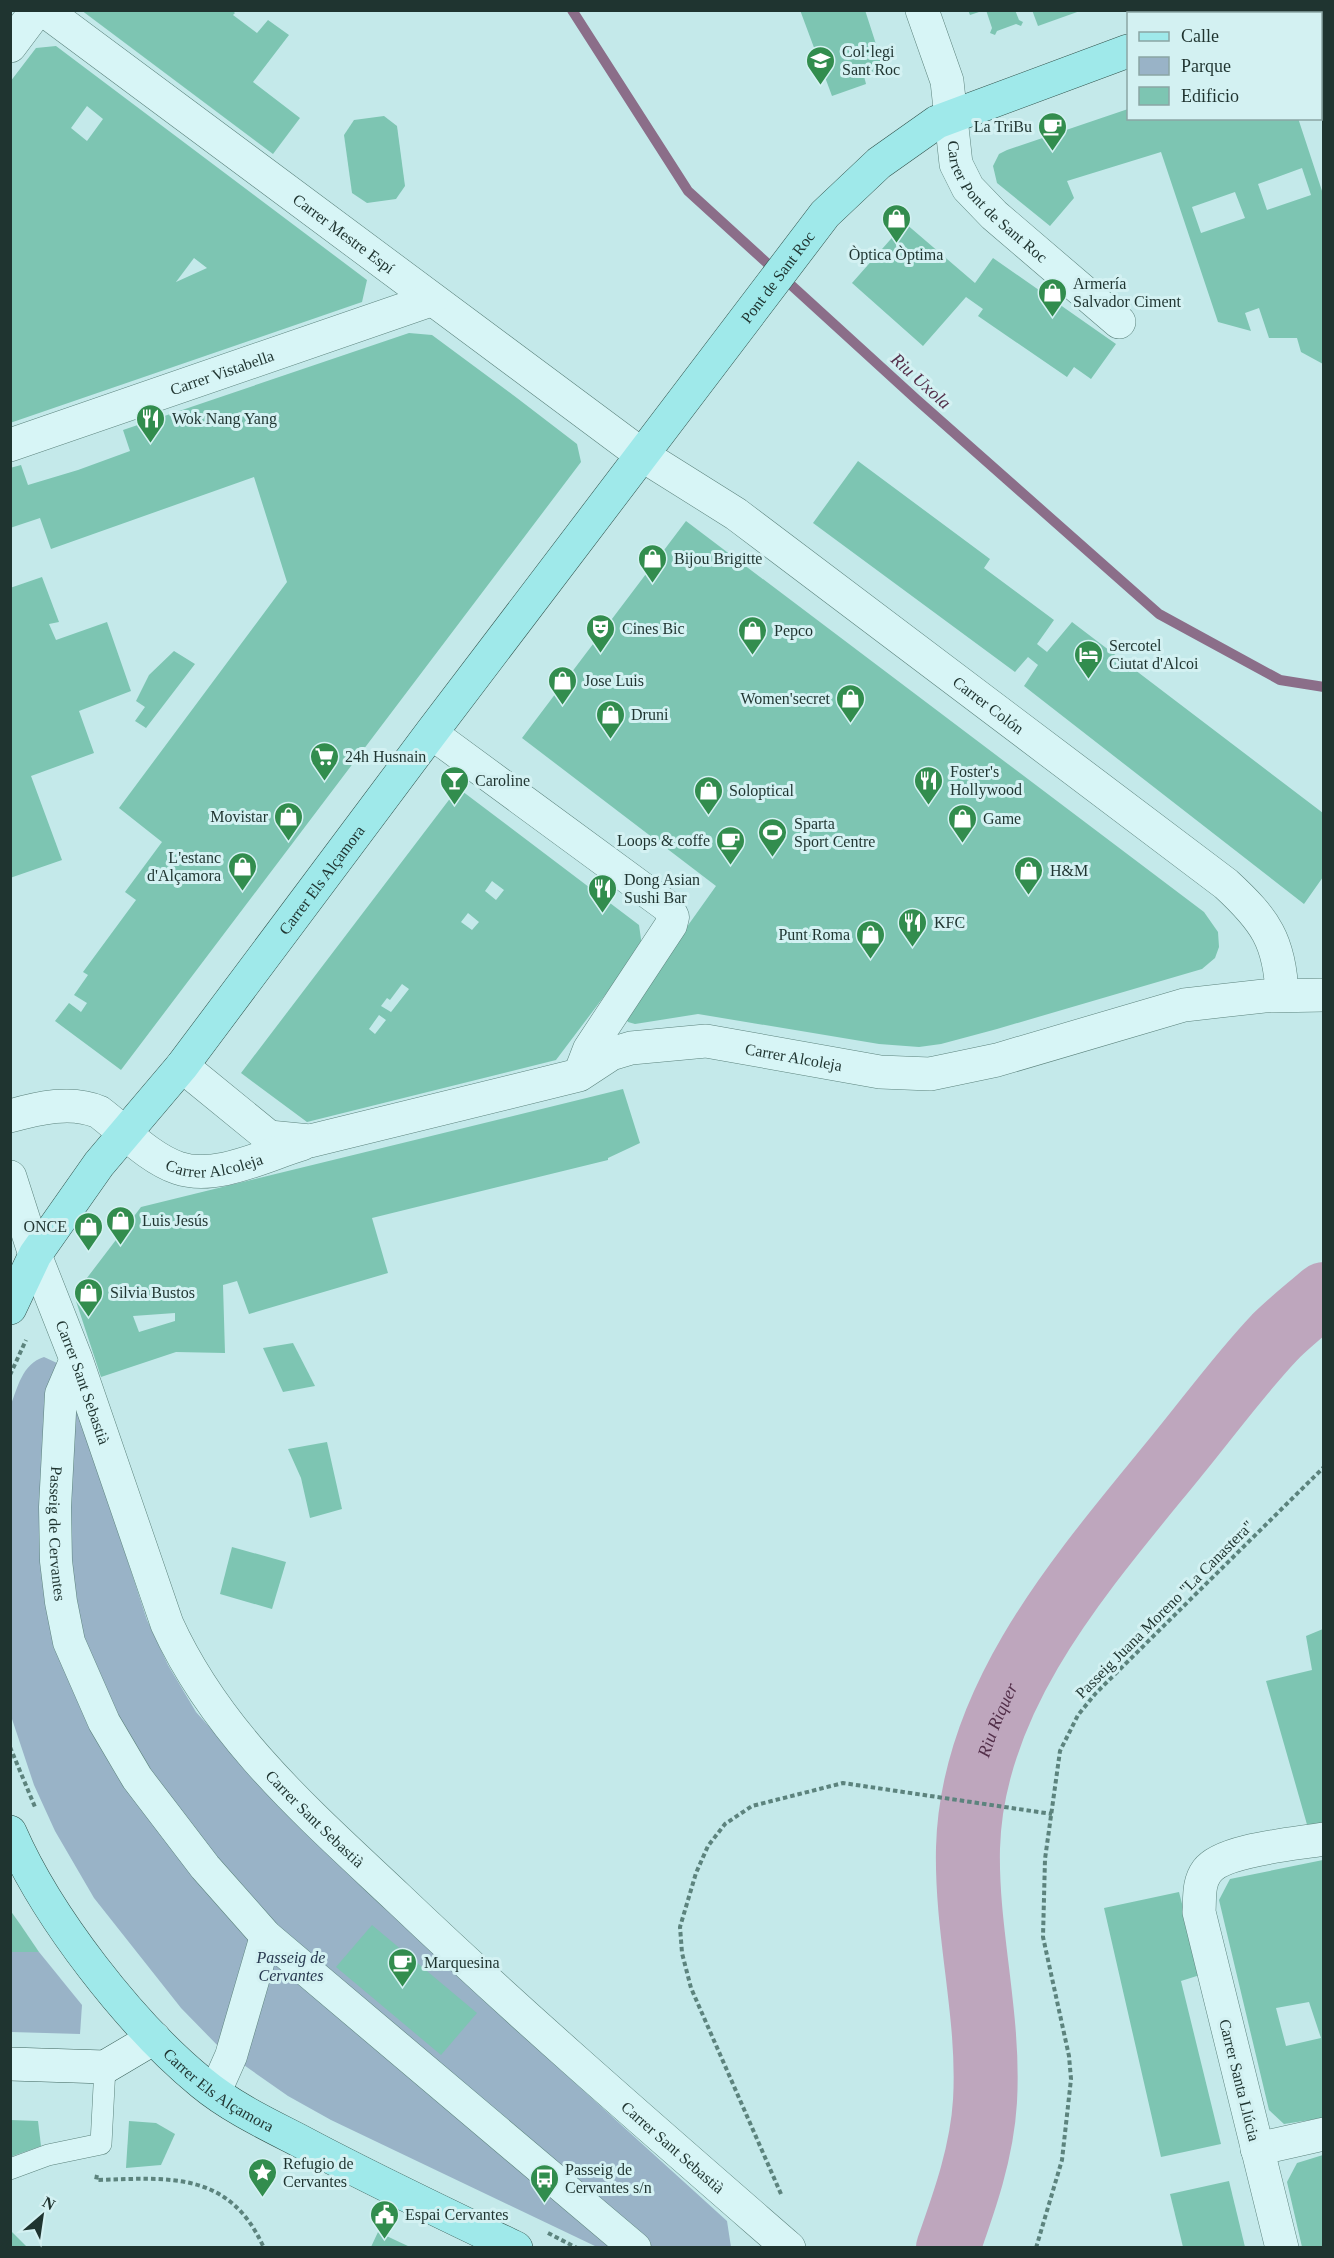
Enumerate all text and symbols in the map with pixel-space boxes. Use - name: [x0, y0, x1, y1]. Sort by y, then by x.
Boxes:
- legend: [1127, 12, 1322, 120]
- text: Calle: [1181, 26, 1219, 46]
- place label: Col·legi Sant Roc: [842, 43, 900, 78]
- school or university icon: Col·legi Sant Roc: [805, 44, 837, 86]
- text: Parque: [1181, 56, 1231, 76]
- text: Edificio: [1181, 86, 1239, 106]
- cafe icon: La TriBu: [1037, 110, 1069, 152]
- place label: La TriBu: [974, 118, 1032, 135]
- street label: Carrer Pont de Sant Roc: [945, 140, 1051, 266]
- street label: Carrer Mestre Espí: [290, 190, 398, 277]
- shop icon: Òptica Òptima: [880, 202, 912, 244]
- street label: Pont de Sant Roc: [738, 228, 818, 326]
- place label: Òptica Òptima: [849, 245, 943, 264]
- place label: Armería Salvador Ciment: [1073, 275, 1182, 310]
- shop icon: Armería Salvador Ciment: [1036, 276, 1068, 318]
- street label: Carrer Vistabella: [168, 347, 276, 398]
- water label: Riu Uxola: [886, 348, 955, 413]
- restaurant icon: Wok Nang Yang: [135, 402, 167, 444]
- place label: Wok Nang Yang: [172, 410, 277, 428]
- shop icon: Bijou Brigitte: [637, 542, 669, 584]
- place label: Bijou Brigitte: [674, 550, 762, 568]
- theatre icon: Cines Bic: [585, 612, 617, 654]
- shop icon: Pepco: [737, 614, 769, 656]
- place label: Cines Bic: [622, 620, 685, 637]
- place label: Pepco: [774, 622, 813, 640]
- place label: Sercotel Ciutat d'Alcoi: [1109, 637, 1199, 672]
- hotel icon: Sercotel Ciutat d'Alcoi: [1072, 638, 1104, 680]
- shop icon: Jose Luis: [547, 664, 579, 706]
- place label: Jose Luis: [584, 672, 644, 689]
- street label: Carrer Colón: [950, 673, 1027, 737]
- shop icon: Women'secret: [835, 682, 867, 724]
- place label: Women'secret: [740, 690, 831, 707]
- shop icon: Druni: [594, 698, 626, 740]
- place label: Druni: [631, 706, 669, 723]
- supermarket icon: 24h Husnain: [308, 740, 340, 782]
- place label: 24h Husnain: [345, 748, 426, 765]
- place label: Foster's Hollywood: [950, 763, 1022, 799]
- bar icon: Caroline: [438, 764, 470, 806]
- restaurant icon: Foster's Hollywood: [913, 764, 945, 806]
- place label: Caroline: [475, 772, 530, 789]
- shop icon: Soloptical: [692, 774, 724, 816]
- place label: Soloptical: [729, 782, 794, 800]
- shop icon: Movistar: [273, 800, 305, 842]
- shop icon: Game: [946, 802, 978, 844]
- place label: Movistar: [210, 808, 269, 825]
- place label: Game: [983, 810, 1021, 827]
- place label: Sparta Sport Centre: [794, 815, 875, 851]
- sports icon: Sparta Sport Centre: [757, 816, 789, 858]
- street label: Carrer Els Alçamora: [276, 822, 368, 938]
- cafe icon: Loops & coffe: [715, 824, 747, 866]
- place label: Loops & coffe: [617, 832, 710, 850]
- place label: L'estanc d'Alçamora: [147, 849, 221, 885]
- shop icon: L'estanc d'Alçamora: [226, 850, 258, 892]
- shop icon: H&M: [1013, 854, 1045, 896]
- place label: H&M: [1050, 862, 1088, 879]
- place label: Dong Asian Sushi Bar: [624, 871, 700, 906]
- restaurant icon: Dong Asian Sushi Bar: [587, 872, 619, 914]
- restaurant icon: KFC: [897, 906, 929, 948]
- place label: KFC: [934, 914, 965, 931]
- shop icon: Punt Roma: [855, 918, 887, 960]
- place label: Punt Roma: [778, 926, 850, 943]
- street label: Carrer Alcoleja: [744, 1040, 843, 1074]
- street label: Carrer Alcoleja: [163, 1150, 265, 1181]
- shop icon: Luis Jesús: [105, 1204, 137, 1246]
- shop icon: ONCE: [72, 1210, 104, 1252]
- place label: Luis Jesús: [142, 1212, 208, 1229]
- place label: ONCE: [23, 1218, 67, 1235]
- shop icon: Silvia Bustos: [73, 1276, 105, 1318]
- place label: Silvia Bustos: [110, 1284, 195, 1301]
- street label: Carrer Sant Sebastià: [53, 1318, 113, 1447]
- street label: Passeig de Cervantes: [45, 1466, 69, 1602]
- street label: Passeig Juana Moreno "La Canastera": [1072, 1517, 1257, 1702]
- water label: Riu Riquer: [973, 1679, 1022, 1761]
- street label: Carrer Sant Sebastià: [262, 1767, 367, 1871]
- cafe icon: Marquesina: [387, 1946, 419, 1988]
- park label: Passeig de Cervantes: [256, 1949, 325, 1984]
- place label: Marquesina: [424, 1954, 500, 1972]
- street label: Carrer Santa Llúcia: [1216, 2017, 1263, 2143]
- street label: Carrer Els Alçamora: [160, 2045, 276, 2135]
- street label: Carrer Sant Sebastià: [618, 2098, 728, 2197]
- place label: Refugio de Cervantes: [283, 2155, 354, 2190]
- place icon: Refugio de Cervantes: [246, 2156, 278, 2198]
- place label: Passeig de Cervantes s/n: [565, 2161, 652, 2196]
- bus stop icon: Passeig de Cervantes s/n: [528, 2162, 560, 2204]
- north arrow: [12, 2186, 72, 2246]
- text: N: [40, 2193, 59, 2214]
- public building icon: Espai Cervantes: [368, 2198, 400, 2240]
- place label: Espai Cervantes: [405, 2206, 509, 2224]

